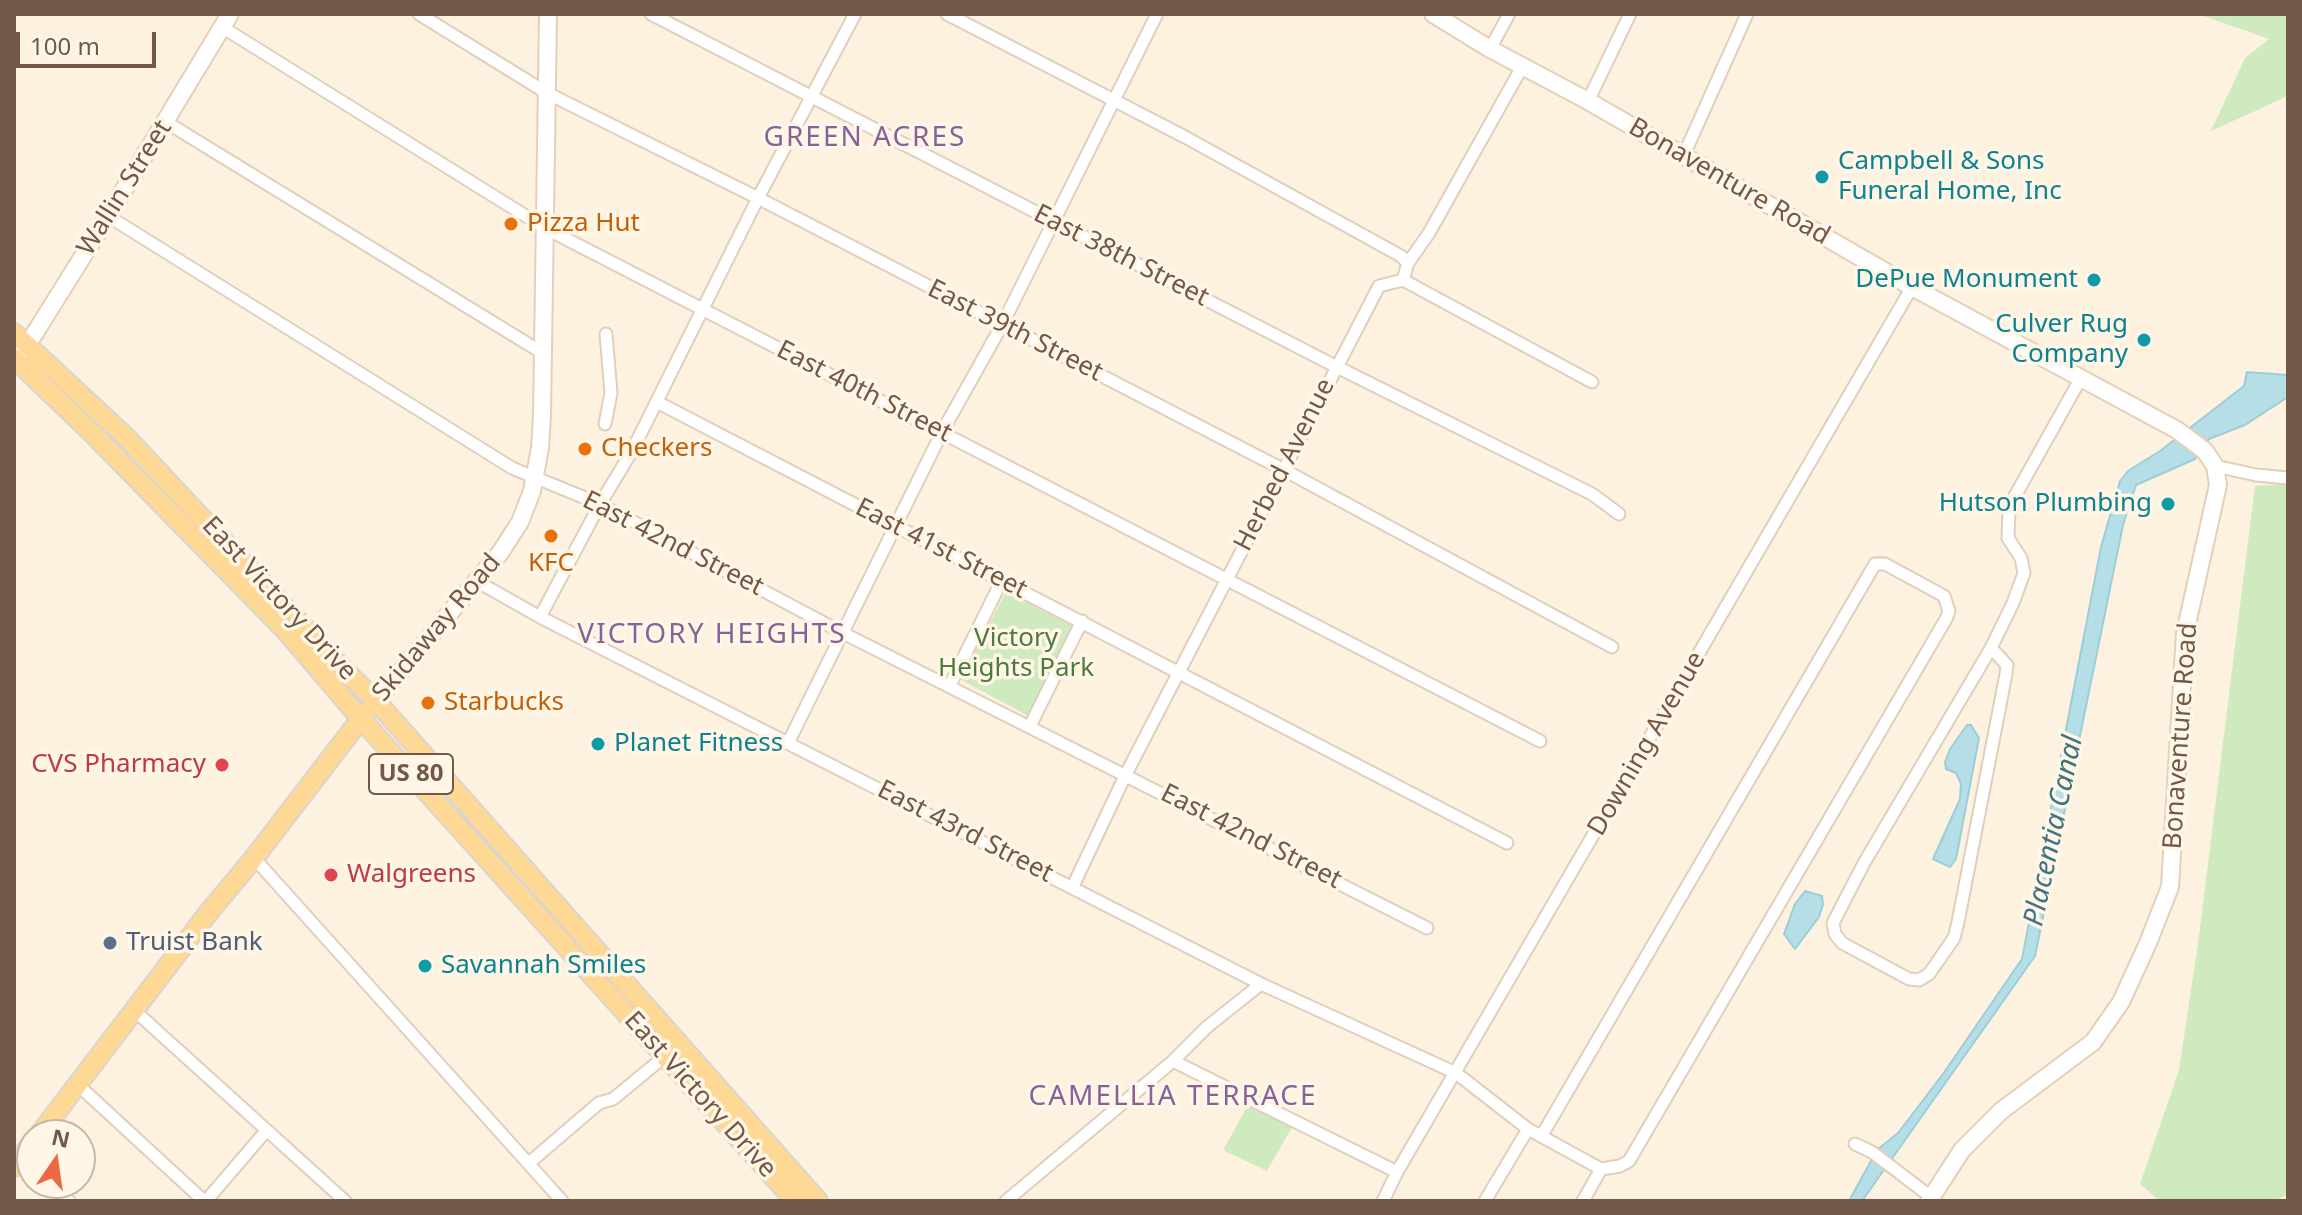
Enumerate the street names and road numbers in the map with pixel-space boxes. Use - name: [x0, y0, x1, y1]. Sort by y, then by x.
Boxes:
- street label: Bonaventure Road: [1623, 112, 1835, 252]
- street label: Wallin Street: [71, 115, 179, 261]
- street label: East 38th Street: [1028, 198, 1214, 314]
- street label: East 39th Street: [922, 273, 1108, 389]
- street label: East 40th Street: [771, 334, 957, 450]
- street label: Herbed Avenue: [1228, 374, 1342, 556]
- street label: East 42nd Street: [577, 485, 769, 603]
- street label: East 41st Street: [850, 492, 1032, 606]
- street label: East Victory Drive: [195, 511, 363, 687]
- street label: Skidaway Road: [366, 548, 508, 708]
- street label: Bonaventure Road: [2158, 622, 2204, 850]
- street label: Downing Avenue: [1582, 646, 1712, 842]
- road number: US 80: [369, 754, 453, 794]
- street label: East 43rd Street: [872, 774, 1058, 890]
- street label: East 42nd Street: [1155, 778, 1347, 896]
- street label: East Victory Drive: [617, 1006, 783, 1184]

